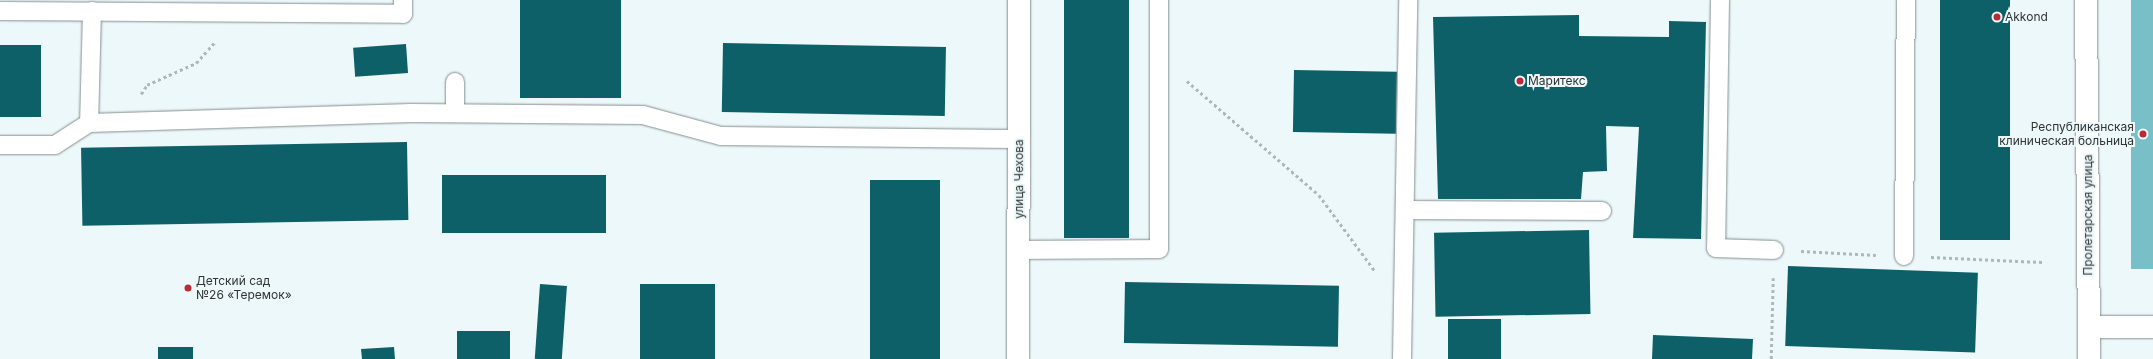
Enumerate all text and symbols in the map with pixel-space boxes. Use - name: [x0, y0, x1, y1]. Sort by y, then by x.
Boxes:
- place label: Akkond: [2005, 10, 2048, 24]
- marker: Akkond: [1992, 12, 2002, 22]
- place label: Маритекс: [1528, 74, 1585, 88]
- marker: Маритекс: [1515, 76, 1525, 86]
- place label: Республиканская клиническая больница: [1999, 120, 2134, 148]
- marker: Республиканская клиническая больница: [2137, 128, 2149, 140]
- street label: улица Чехова: [1012, 139, 1026, 219]
- street label: Пролетарская улица: [2081, 154, 2095, 276]
- place label: Детский сад №26 «Теремок»: [196, 274, 292, 302]
- marker: Детский сад №26 «Теремок»: [183, 283, 193, 293]

